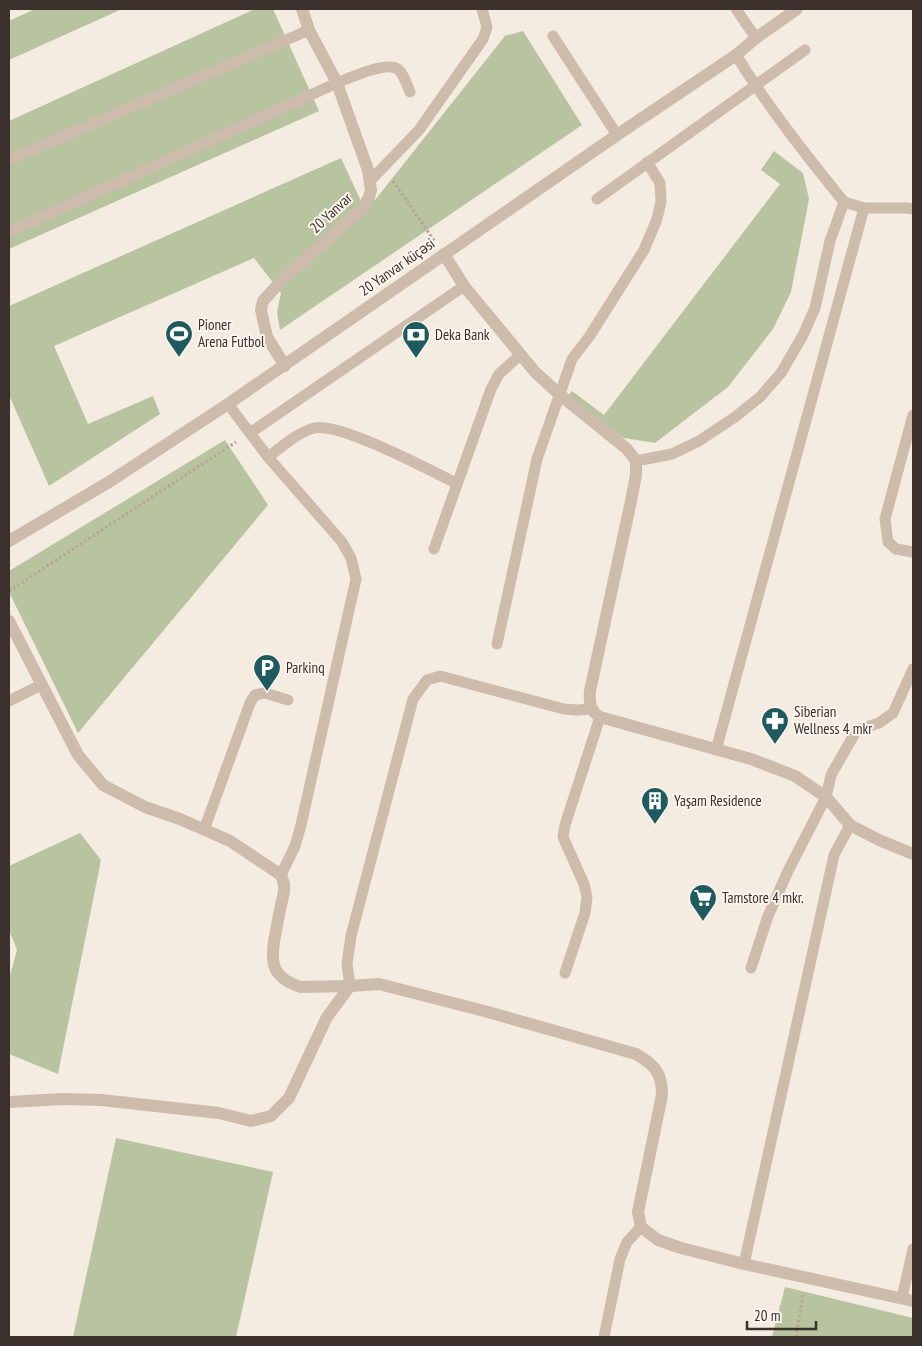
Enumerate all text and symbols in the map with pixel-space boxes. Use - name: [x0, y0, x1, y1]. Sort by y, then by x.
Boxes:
- street label: 20 Yanvar: [306, 188, 356, 237]
- street label: 20 Yanvar küçəsi: [355, 233, 438, 300]
- place label: Pioner Arena Futbol: [198, 315, 265, 351]
- sports icon: Pioner Arena Futbol: [164, 319, 194, 358]
- bank icon: Deka Bank: [401, 320, 431, 359]
- place label: Deka Bank: [435, 325, 490, 344]
- parking icon: Parkinq: [252, 653, 282, 692]
- place label: Parkinq: [286, 658, 325, 677]
- place label: Siberian Wellness 4 mkr: [794, 702, 873, 738]
- pharmacy icon: Siberian Wellness 4 mkr: [760, 706, 790, 745]
- building icon: Yaşam Residence: [640, 786, 670, 825]
- place label: Yaşam Residence: [674, 791, 762, 810]
- supermarket icon: Tamstore 4 mkr.: [688, 883, 718, 922]
- place label: Tamstore 4 mkr.: [722, 888, 804, 907]
- scale bar: [747, 1298, 816, 1330]
- text: 20 m: [754, 1306, 780, 1325]

